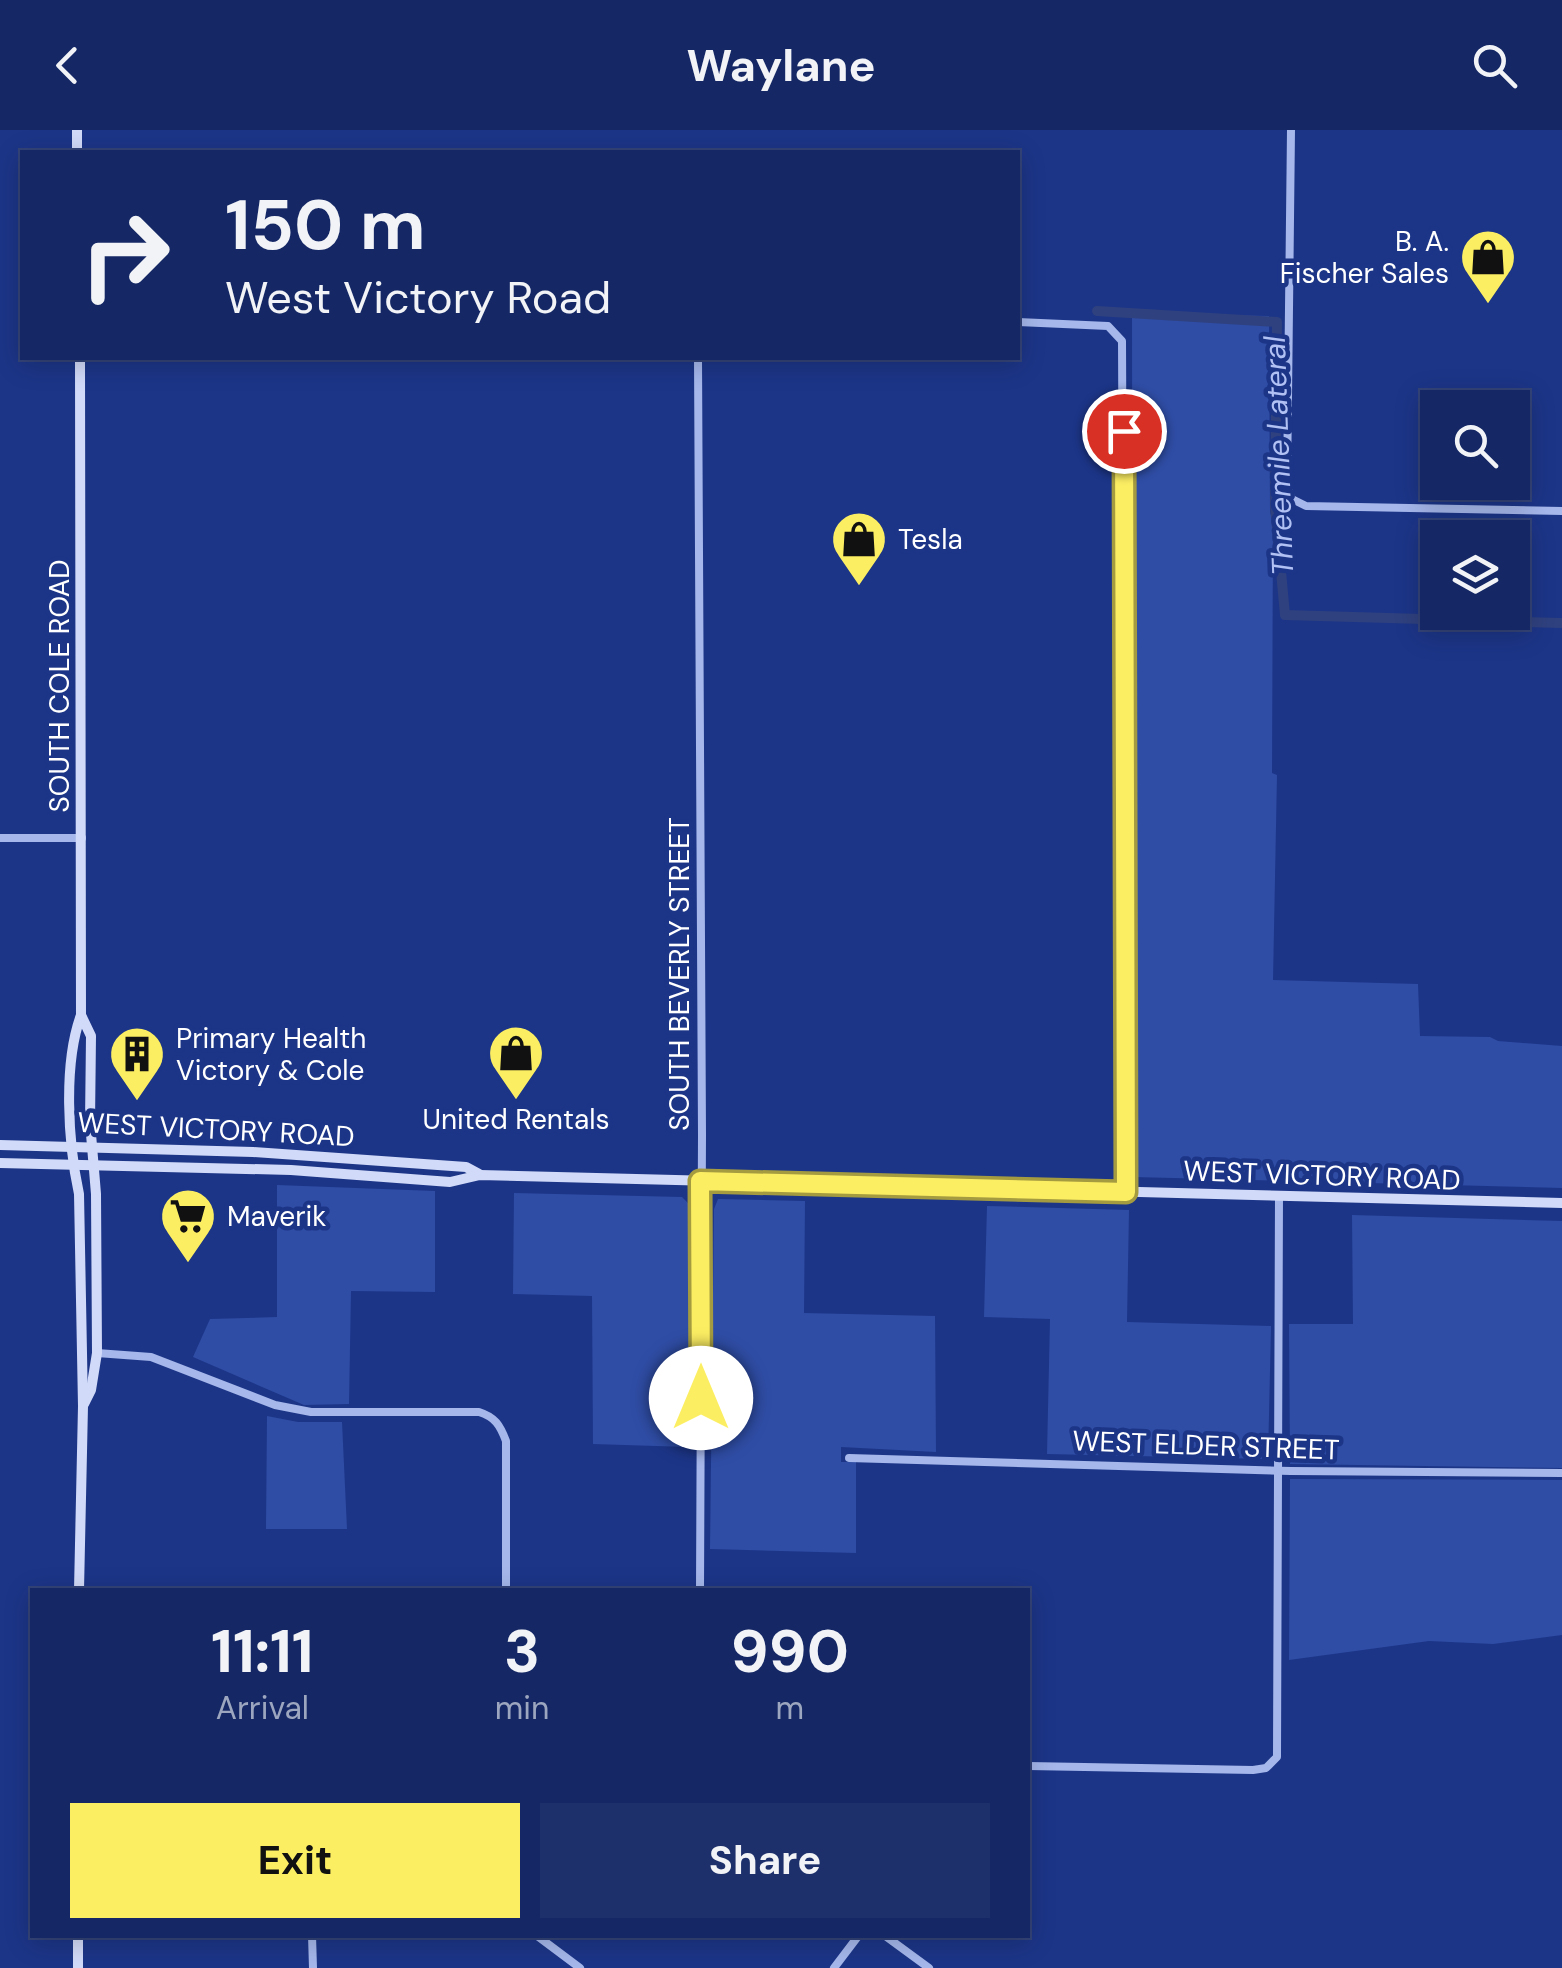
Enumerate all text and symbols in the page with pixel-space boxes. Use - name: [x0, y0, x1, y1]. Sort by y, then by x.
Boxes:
- text: Waylane: [686, 36, 876, 95]
- icon: back: [40, 38, 95, 93]
- icon: search: [1467, 38, 1522, 93]
- text: 150 m: [225, 180, 426, 271]
- icon: right: [60, 190, 190, 320]
- place label: B. A. Fischer Sales: [1280, 223, 1449, 292]
- shop icon: B. A. Fischer Sales: [1458, 227, 1518, 306]
- text: West Victory Road: [225, 268, 611, 327]
- water label: Threemile Lateral: [1255, 334, 1302, 577]
- pin: [1082, 389, 1167, 474]
- map controls: [1420, 390, 1530, 630]
- button: search: [1420, 390, 1530, 500]
- icon: arrive: [1097, 404, 1152, 459]
- shop icon: Tesla: [829, 509, 889, 588]
- button: layers: [1420, 520, 1530, 630]
- place label: Tesla: [898, 521, 963, 558]
- street label: SOUTH COLE ROAD: [41, 559, 78, 813]
- street label: SOUTH BEVERLY STREET: [661, 817, 698, 1131]
- place label: Primary Health Victory & Cole: [176, 1020, 366, 1089]
- shop icon: United Rentals: [486, 1023, 546, 1102]
- building icon: Primary Health Victory & Cole: [107, 1024, 167, 1103]
- place label: United Rentals: [423, 1101, 609, 1138]
- street label: WEST VICTORY ROAD: [77, 1104, 355, 1155]
- street label: WEST VICTORY ROAD: [1183, 1152, 1461, 1199]
- supermarket icon: Maverik: [158, 1186, 218, 1265]
- place label: Maverik: [227, 1198, 326, 1235]
- position arrow: [649, 1346, 753, 1450]
- street label: WEST ELDER STREET: [1072, 1422, 1340, 1469]
- text: 11:11: [211, 1612, 314, 1691]
- text: 3: [504, 1612, 540, 1691]
- text: 990: [730, 1612, 849, 1691]
- text: Arrival: [216, 1687, 309, 1729]
- text: min: [495, 1687, 549, 1729]
- text: m: [775, 1687, 804, 1729]
- button: Exit: [70, 1803, 520, 1918]
- button: Share: [540, 1803, 990, 1918]

